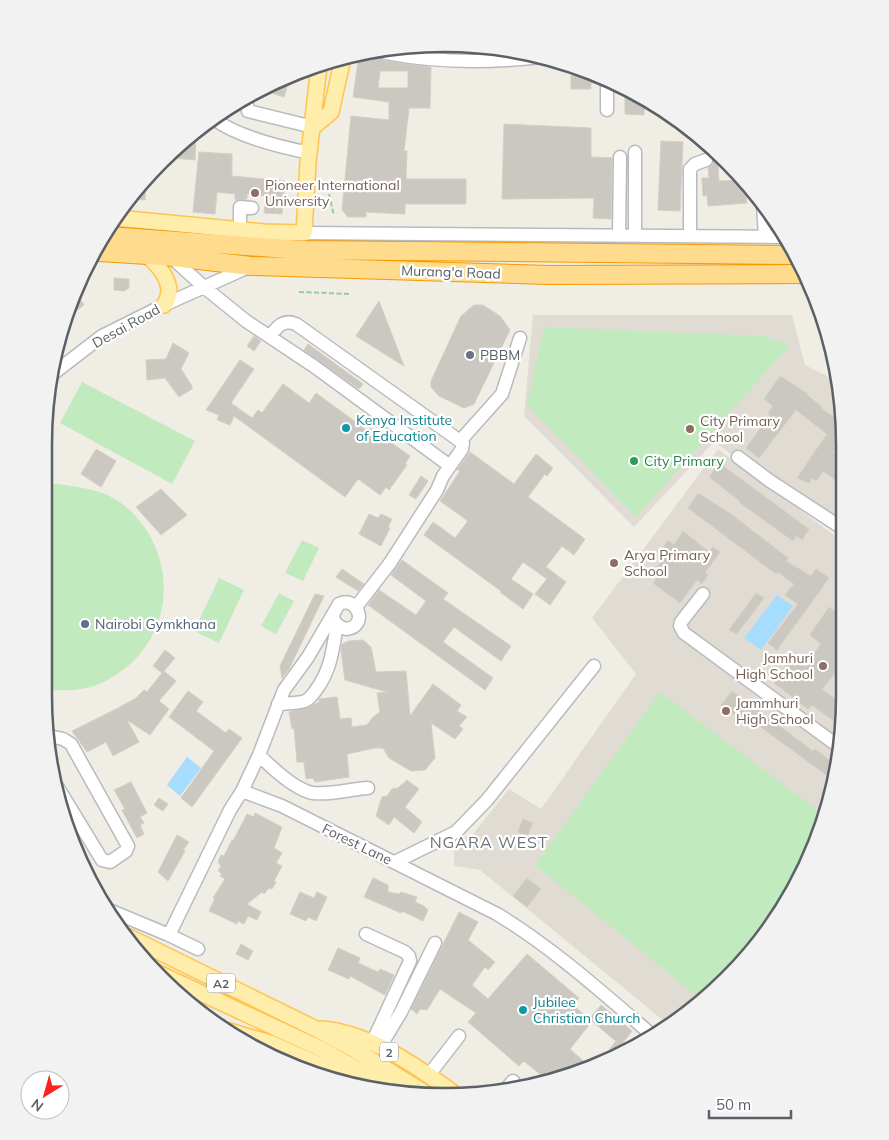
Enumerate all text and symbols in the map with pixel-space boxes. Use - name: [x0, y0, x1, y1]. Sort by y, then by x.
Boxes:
- place label: Pioneer International University: [265, 176, 400, 210]
- marker: Pioneer International University: [249, 187, 261, 199]
- street label: Murang'a Road: [401, 261, 501, 283]
- street label: Desai Road: [89, 300, 163, 352]
- place label: PBBM: [480, 346, 520, 364]
- marker: PBBM: [464, 349, 476, 361]
- place label: Kenya Institute of Education: [356, 411, 452, 445]
- place label: City Primary School: [700, 412, 781, 446]
- marker: Kenya Institute of Education: [340, 422, 352, 434]
- marker: City Primary School: [684, 423, 696, 435]
- place label: City Primary: [644, 452, 725, 470]
- marker: City Primary: [628, 455, 640, 467]
- place label: Arya Primary School: [624, 546, 711, 580]
- marker: Arya Primary School: [608, 557, 620, 569]
- place label: Nairobi Gymkhana: [95, 615, 216, 633]
- marker: Nairobi Gymkhana: [79, 618, 91, 630]
- place label: Jamhuri High School: [735, 649, 813, 683]
- marker: Jamhuri High School: [817, 660, 829, 672]
- place label: Jammhuri High School: [736, 694, 814, 728]
- marker: Jammhuri High School: [720, 705, 732, 717]
- street label: Forest Lane: [319, 819, 395, 869]
- district label: NGARA WEST: [430, 832, 548, 852]
- road number: A2: [207, 974, 235, 992]
- place label: Jubilee Christian Church: [533, 993, 641, 1027]
- marker: Jubilee Christian Church: [517, 1004, 529, 1016]
- road number: 2: [380, 1042, 398, 1062]
- north arrow: [20, 1070, 70, 1120]
- scale bar: [709, 1088, 792, 1120]
- text: N: [28, 1095, 47, 1116]
- text: 50 m: [716, 1095, 751, 1114]

